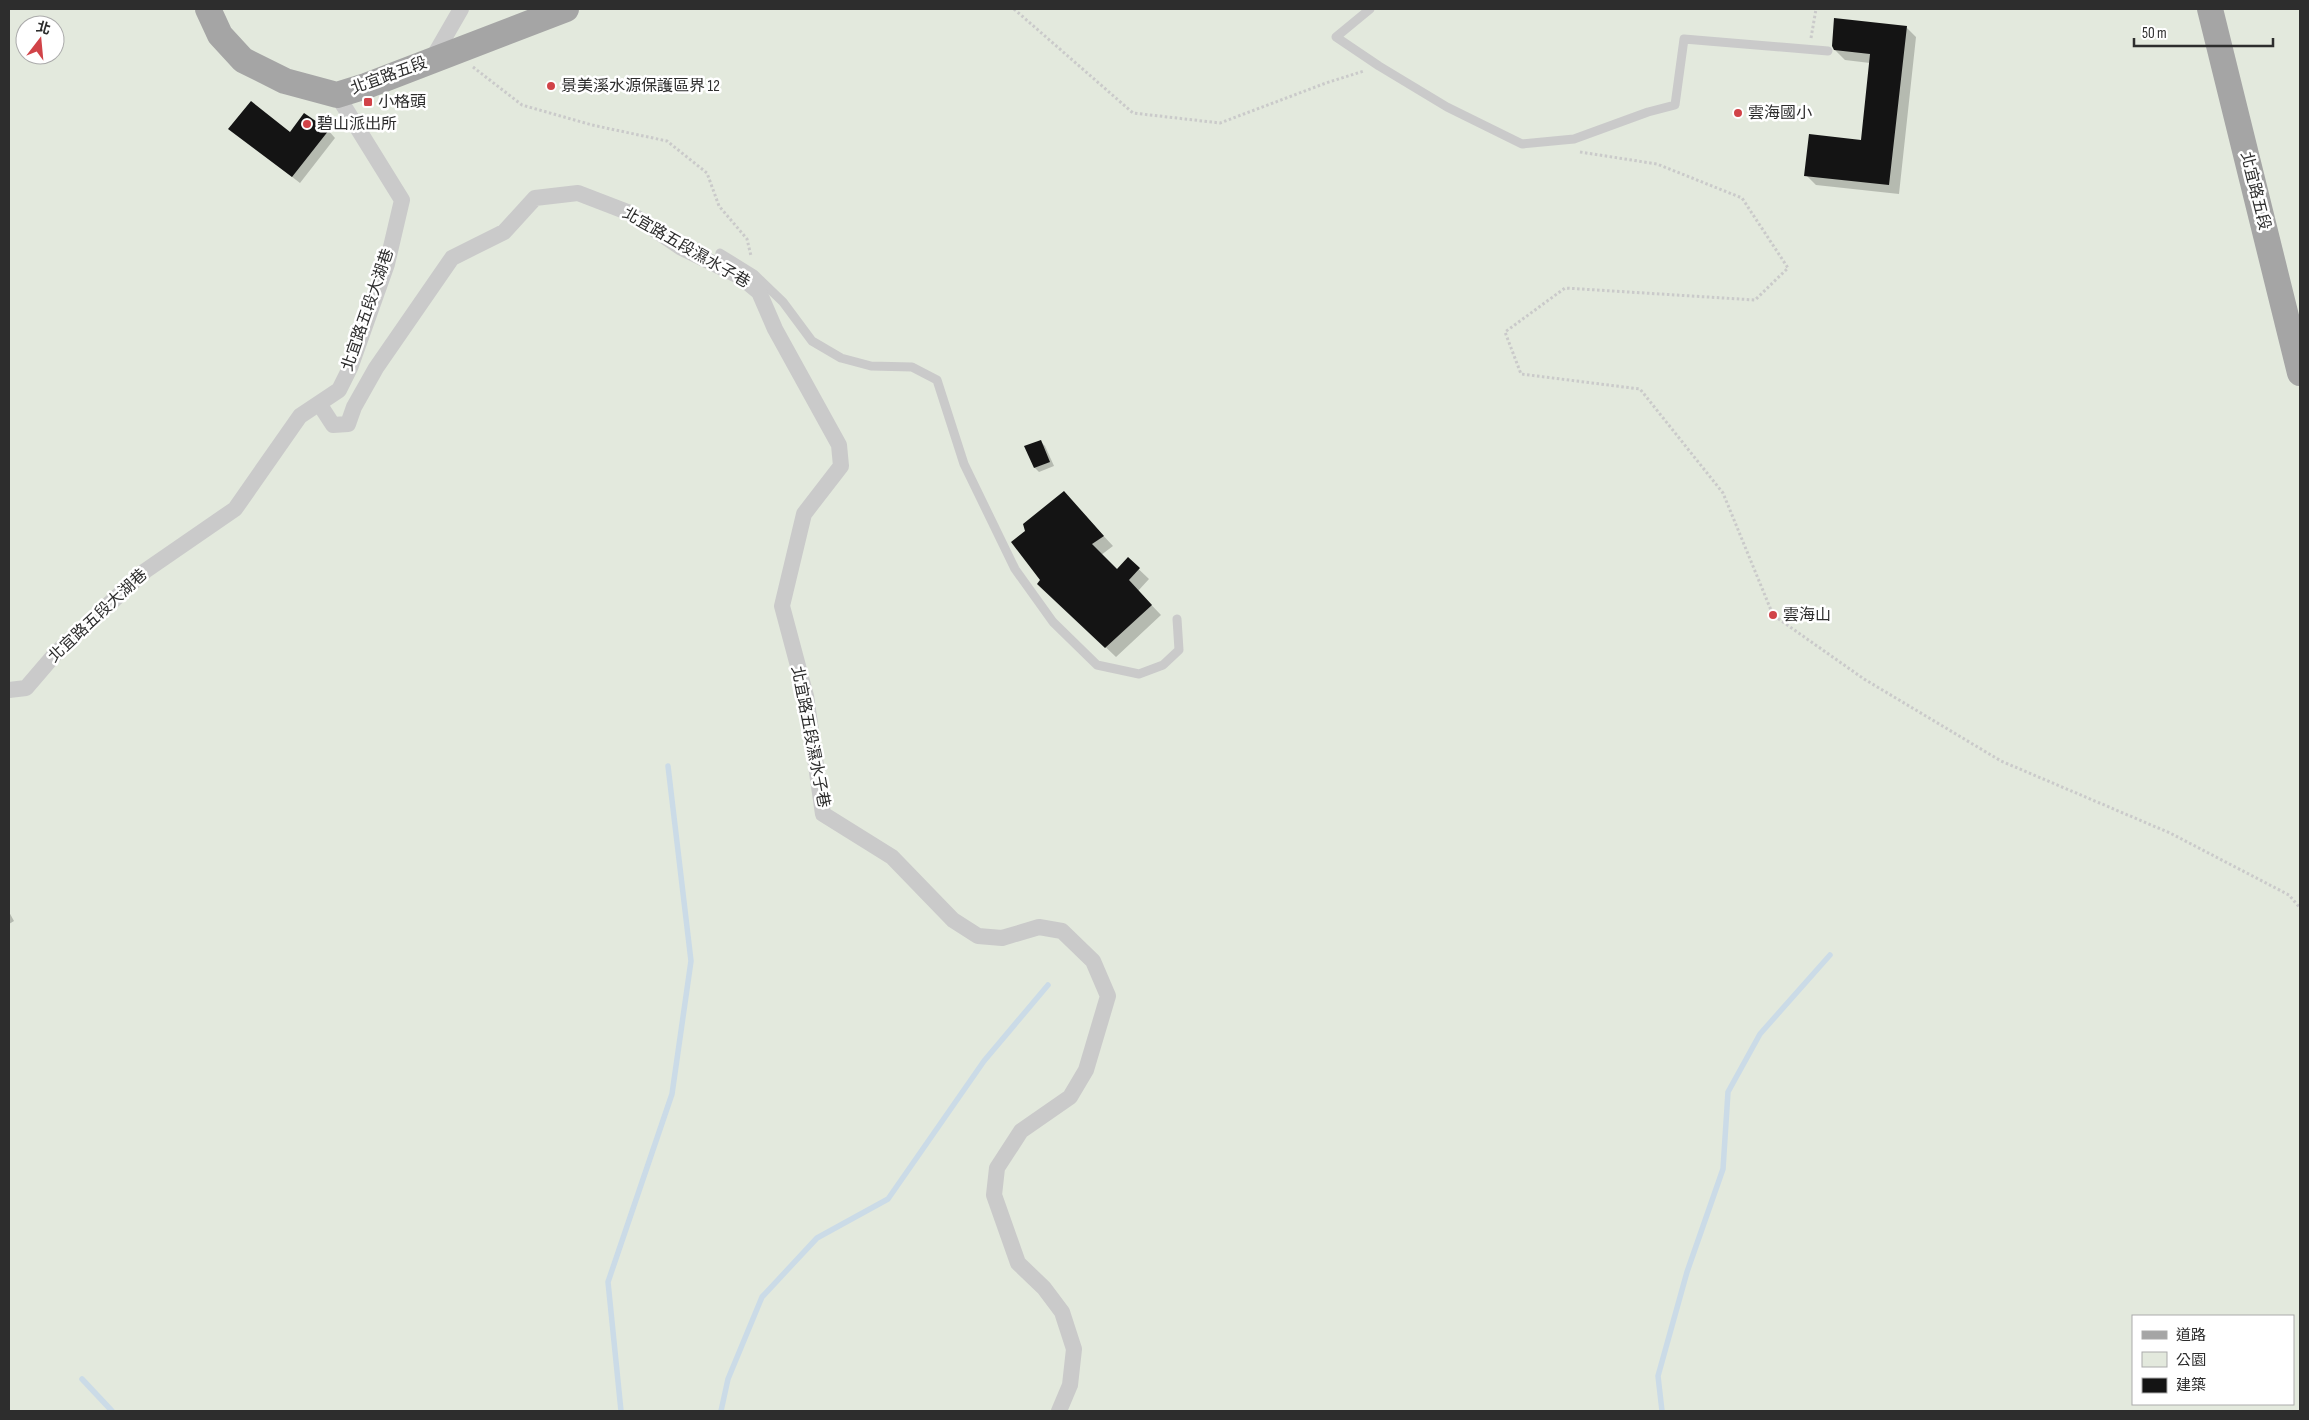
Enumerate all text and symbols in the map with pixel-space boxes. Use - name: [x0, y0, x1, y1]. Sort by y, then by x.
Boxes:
- north arrow: [15, 15, 65, 65]
- scale bar: [2134, 15, 2273, 47]
- text: 北: [34, 18, 53, 38]
- text: 50 m: [2142, 24, 2167, 43]
- street label: 北宜路五段: [348, 53, 430, 99]
- place label: 景美溪水源保護區界 12: [561, 77, 720, 96]
- marker: 景美溪水源保護區界 12: [545, 80, 557, 92]
- place label: 小格頭: [378, 93, 426, 112]
- marker: 小格頭: [362, 96, 374, 108]
- place label: 雲海國小: [1748, 104, 1812, 123]
- marker: 雲海國小: [1732, 107, 1744, 119]
- place label: 碧山派出所: [317, 115, 397, 134]
- marker: 碧山派出所: [301, 118, 313, 130]
- street label: 北宜路五段: [2236, 150, 2274, 232]
- street label: 北宜路五段濕水子巷: [619, 204, 753, 292]
- street label: 北宜路五段大湖巷: [338, 246, 398, 374]
- street label: 北宜路五段大湖巷: [45, 565, 151, 667]
- place label: 雲海山: [1783, 606, 1831, 625]
- marker: 雲海山: [1767, 609, 1779, 621]
- street label: 北宜路五段濕水子巷: [787, 665, 833, 809]
- legend: [2132, 1315, 2294, 1405]
- text: 道路: [2176, 1326, 2206, 1345]
- text: 公園: [2176, 1351, 2206, 1370]
- text: 建築: [2176, 1376, 2206, 1395]

